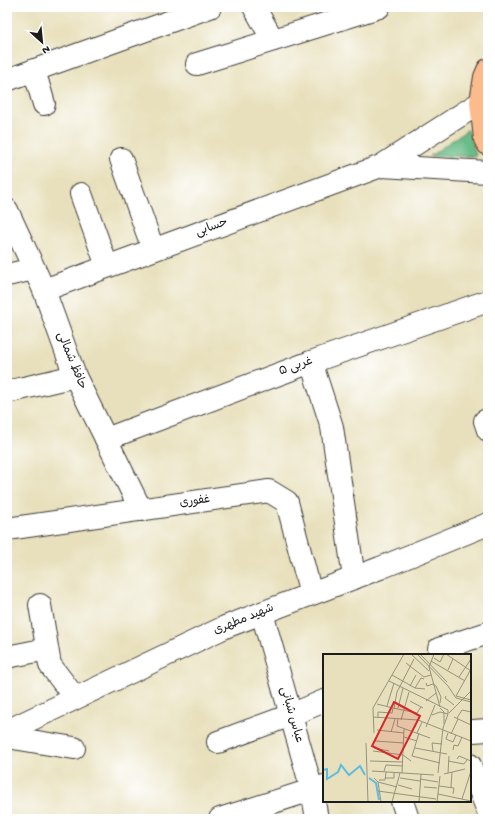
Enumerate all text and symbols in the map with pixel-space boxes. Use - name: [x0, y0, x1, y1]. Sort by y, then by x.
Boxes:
- north arrow: [22, 22, 62, 62]
- text: N: [40, 42, 52, 56]
- street label: حسابی: [194, 216, 230, 240]
- street label: حافظ شمالی: [53, 330, 89, 392]
- street label: ۵ غربی: [277, 354, 315, 380]
- street label: غفوری: [179, 493, 211, 511]
- street label: شهید مطهری: [212, 602, 276, 638]
- inset map: [323, 654, 471, 802]
- street label: عباس شبانی: [276, 685, 306, 745]

